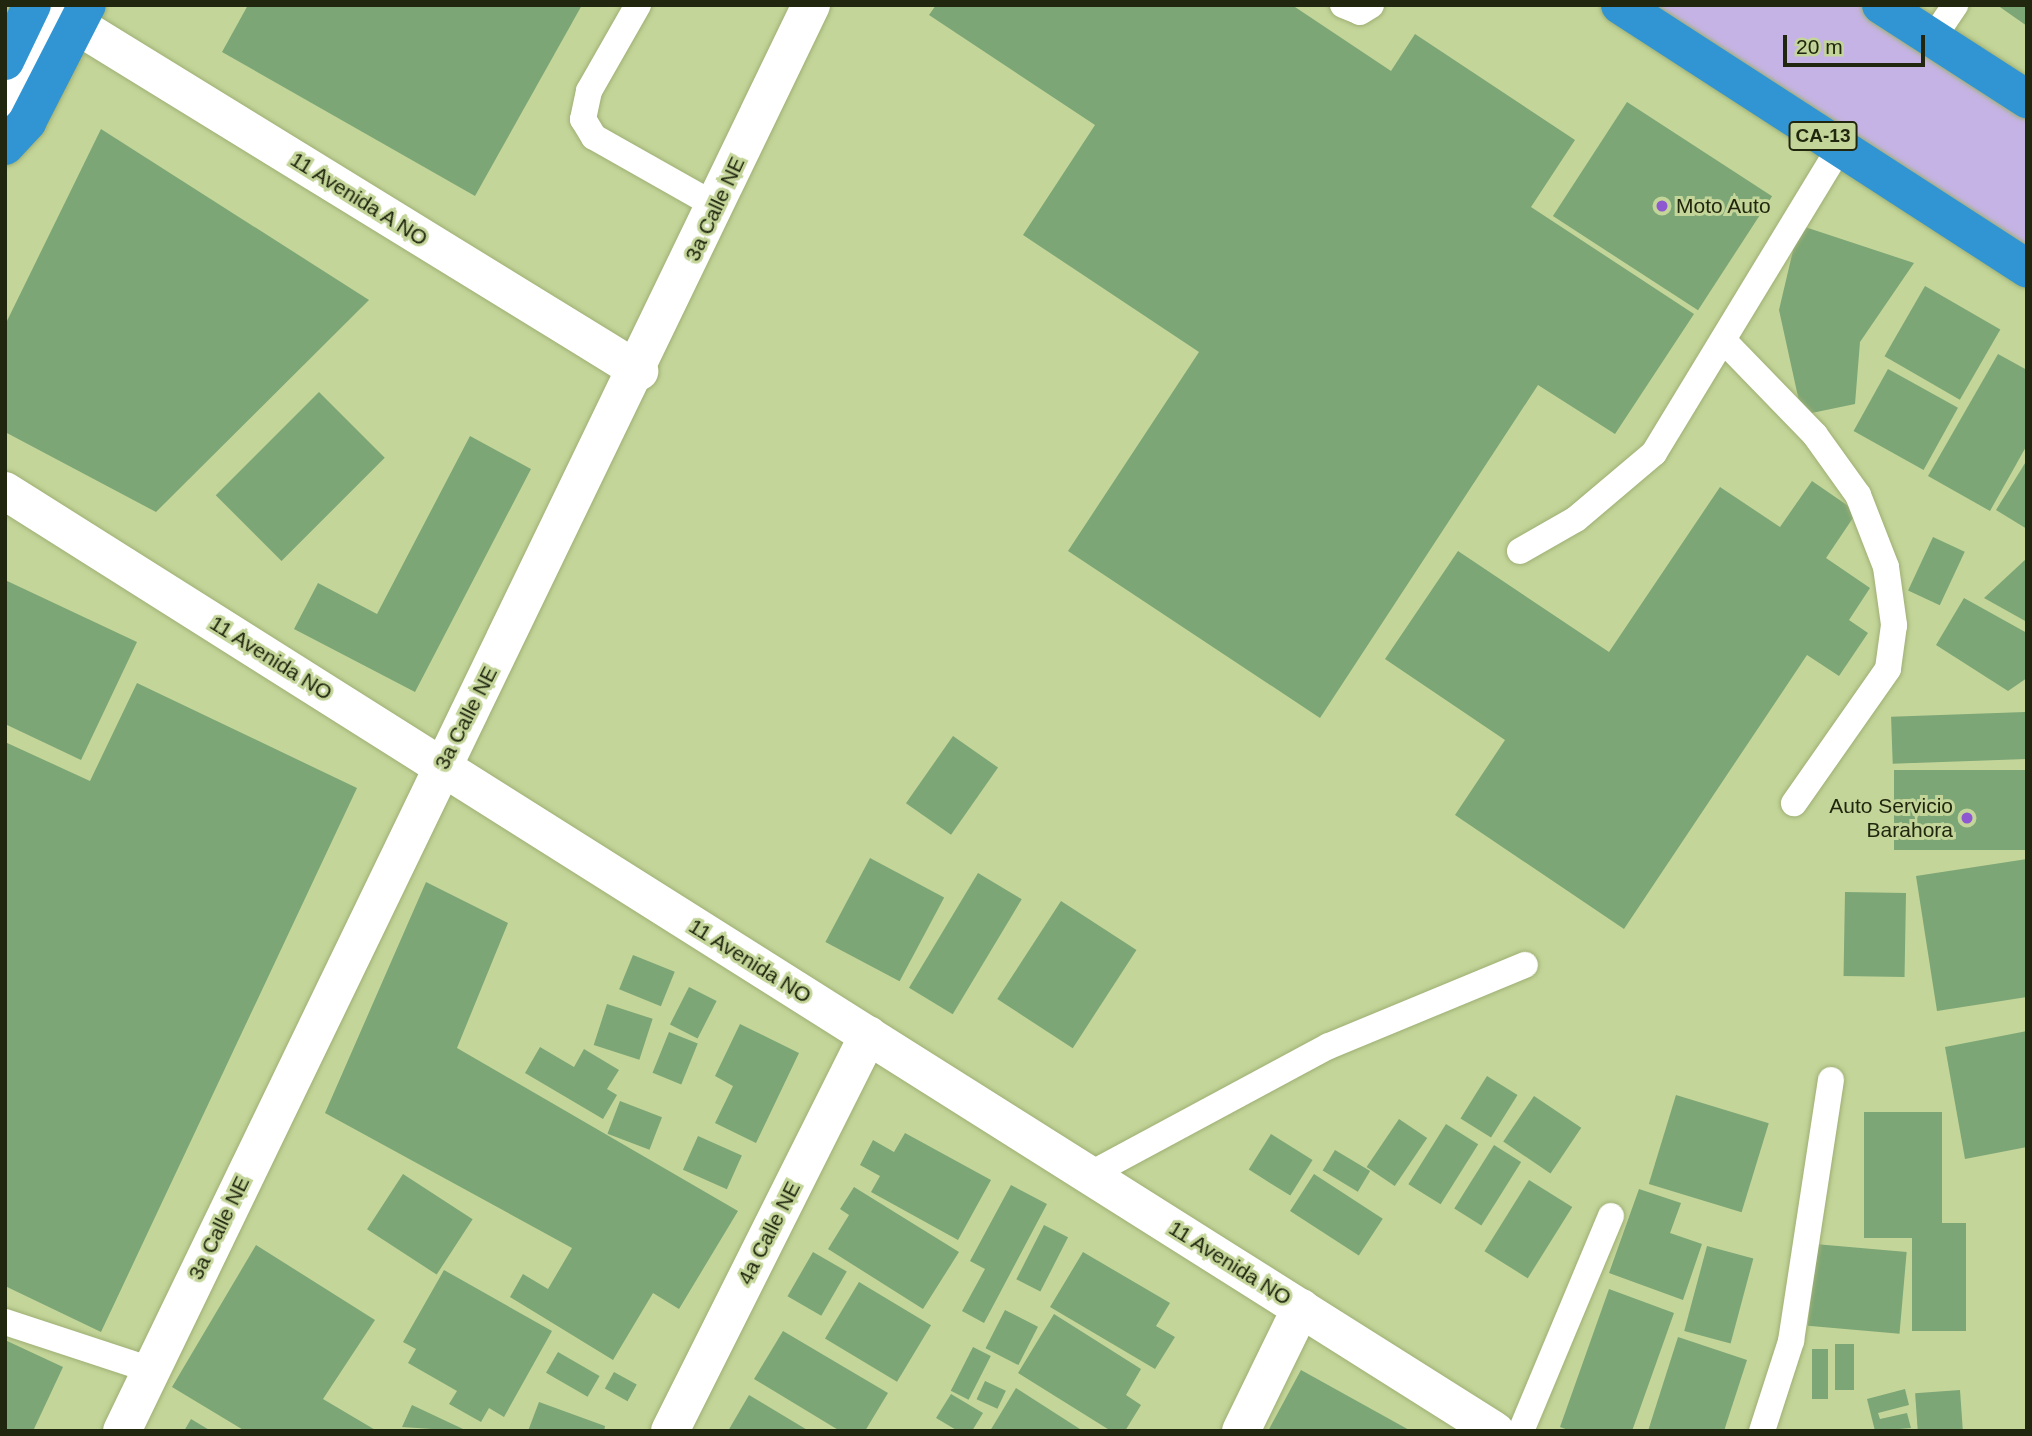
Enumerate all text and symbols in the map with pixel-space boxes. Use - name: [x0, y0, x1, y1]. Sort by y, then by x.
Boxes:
- scale bar: [1787, 21, 1929, 65]
- text: 20 m: [1796, 35, 1843, 58]
- road number: CA-13: [1788, 120, 1858, 152]
- street label: 11 Avenida A NO: [284, 146, 434, 252]
- street label: 3a Calle NE: [680, 153, 750, 265]
- place label: Moto Auto: [1676, 193, 1772, 219]
- marker: Moto Auto: [1654, 198, 1670, 214]
- street label: 11 Avenida NO: [205, 610, 337, 706]
- street label: 3a Calle NE: [429, 662, 503, 774]
- place label: Auto Servicio Barahora: [1829, 793, 1953, 843]
- marker: Auto Servicio Barahora: [1959, 810, 1975, 826]
- street label: 11 Avenida NO: [684, 913, 816, 1009]
- street label: 3a Calle NE: [183, 1172, 255, 1284]
- street label: 4a Calle NE: [732, 1177, 806, 1289]
- street label: 11 Avenida NO: [1164, 1215, 1296, 1311]

